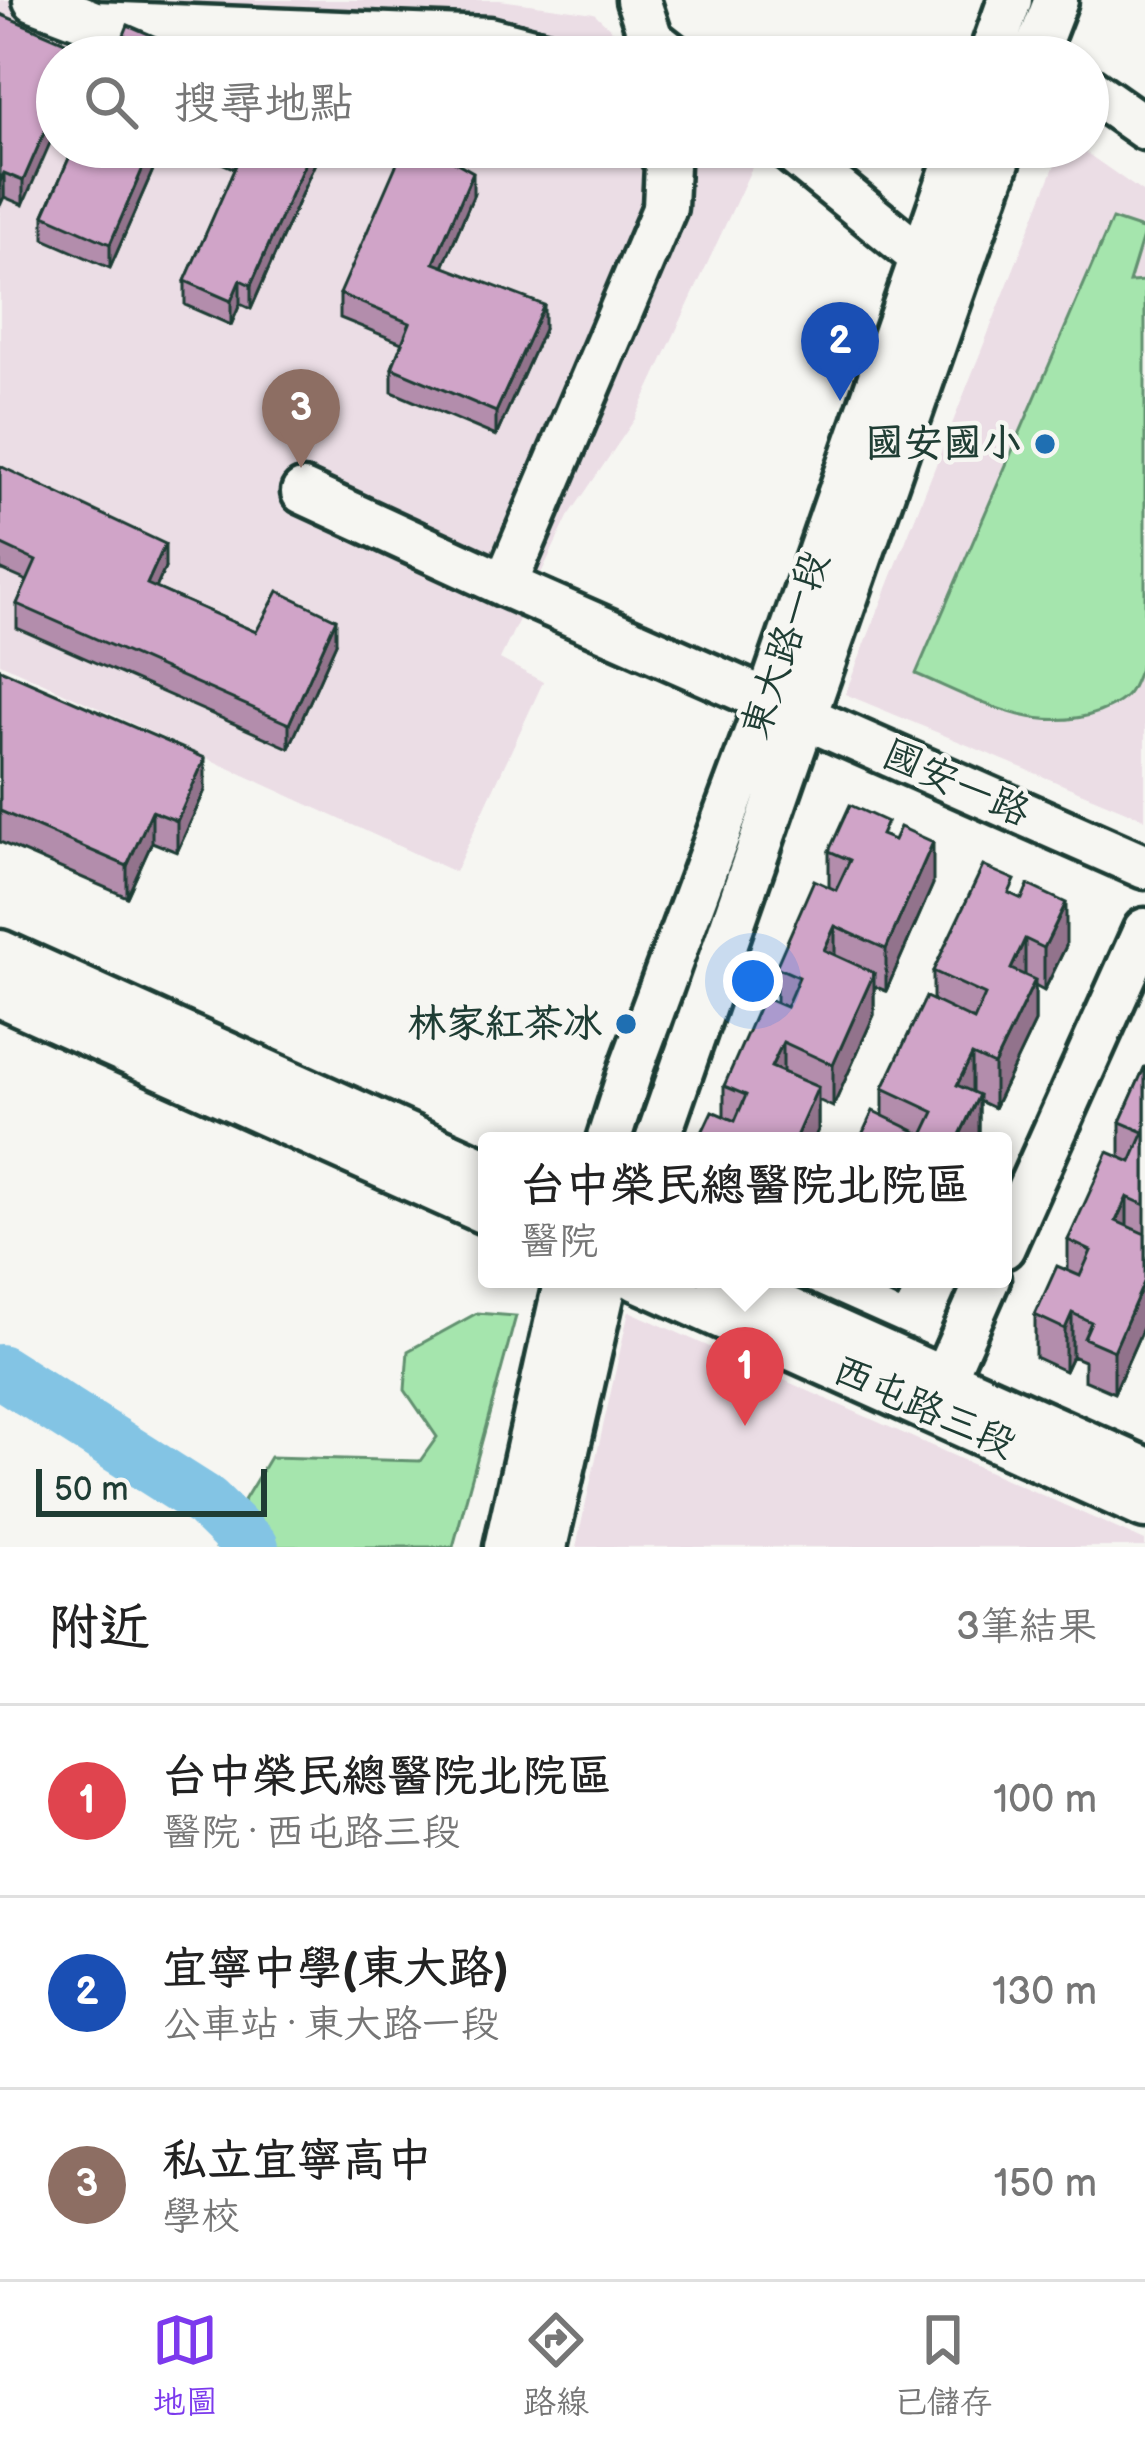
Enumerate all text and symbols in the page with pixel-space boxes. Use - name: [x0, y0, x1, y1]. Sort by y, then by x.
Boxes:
- search box: [36, 36, 1109, 168]
- icon: search: [78, 69, 144, 135]
- text: 搜尋地點: [174, 77, 354, 132]
- pin: 2: [801, 302, 879, 401]
- pin: 3: [262, 369, 340, 468]
- place label: 國安國小: [865, 421, 1021, 468]
- marker: 國安國小: [1032, 431, 1058, 457]
- street label: 東大路一段: [732, 545, 840, 745]
- street label: 國安一路: [875, 731, 1037, 837]
- your location: [723, 951, 783, 1011]
- place label: 林家紅茶冰: [407, 1001, 602, 1048]
- marker: 林家紅茶冰: [613, 1011, 639, 1037]
- popup: [478, 1132, 1012, 1288]
- text: 台中榮民總醫院北院區: [520, 1159, 970, 1214]
- text: 醫院: [520, 1219, 598, 1266]
- pin: 1: [706, 1327, 784, 1426]
- street label: 西屯路三段: [825, 1347, 1023, 1469]
- scale bar: [36, 1463, 267, 1516]
- text: 50 m: [54, 1470, 129, 1510]
- text: 附近: [48, 1598, 150, 1659]
- text: 3筆結果: [956, 1604, 1097, 1651]
- text: 台中榮民總醫院北院區: [162, 1750, 612, 1805]
- text: 1: [79, 1777, 95, 1824]
- text: 100 m: [993, 1777, 1097, 1824]
- text: 醫院 · 西屯路三段: [162, 1810, 460, 1857]
- text: 宜寧中學(東大路): [162, 1942, 509, 1997]
- text: 2: [75, 1969, 99, 2016]
- text: 130 m: [992, 1969, 1097, 2016]
- text: 公車站 · 東大路一段: [162, 2002, 499, 2049]
- text: 私立宜寧高中: [162, 2134, 432, 2189]
- text: 3: [76, 2161, 98, 2208]
- text: 150 m: [994, 2161, 1097, 2208]
- text: 學校: [162, 2194, 240, 2241]
- tab: 地圖: [152, 2307, 218, 2423]
- tab: 路線: [523, 2307, 589, 2423]
- tab: 已儲存: [894, 2307, 993, 2423]

